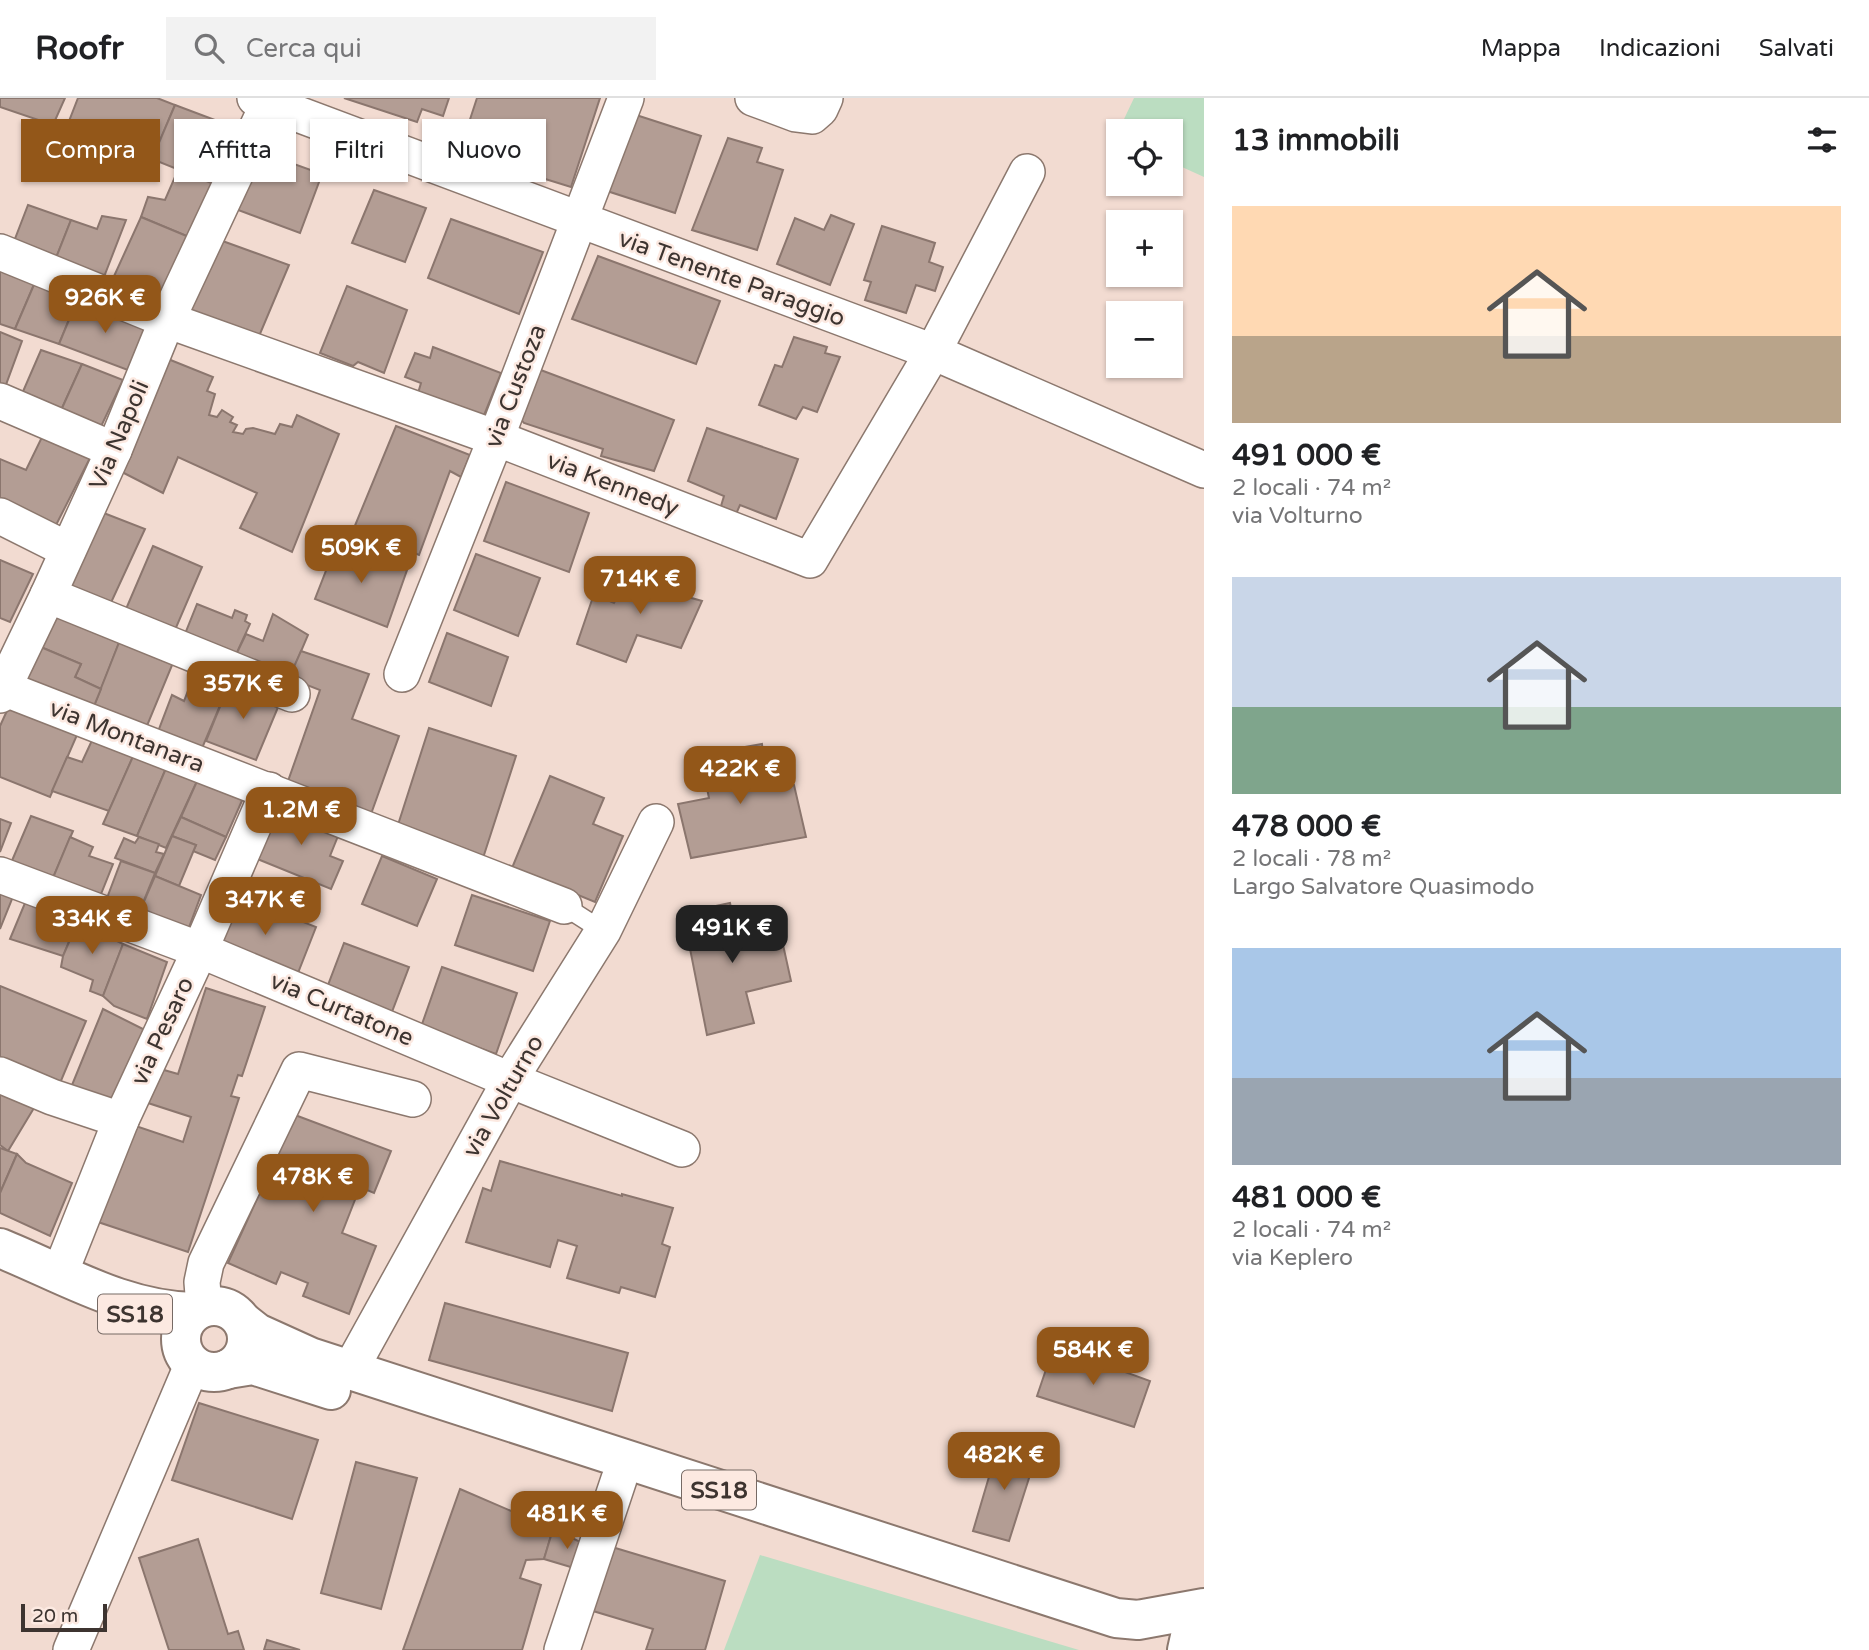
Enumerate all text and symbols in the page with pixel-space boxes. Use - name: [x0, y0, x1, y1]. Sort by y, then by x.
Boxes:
- search box: [166, 17, 656, 80]
- text: Roofr: [35, 29, 124, 68]
- icon: search: [190, 29, 228, 67]
- text: Cerca qui: [246, 33, 362, 64]
- text: Mappa: [1481, 34, 1561, 63]
- text: Indicazioni: [1599, 34, 1721, 63]
- text: Salvati: [1759, 34, 1834, 63]
- chip: Compra: [21, 119, 160, 182]
- chip: Affitta: [174, 119, 296, 182]
- chip: Filtri: [310, 119, 408, 182]
- chip: Nuovo: [422, 119, 546, 182]
- map controls: [1106, 119, 1183, 378]
- button: locate: [1106, 119, 1183, 196]
- icon: filters: [1803, 121, 1841, 159]
- text: 13 immobili: [1232, 122, 1400, 159]
- button: +: [1106, 210, 1183, 287]
- street label: via Tenente Paraggio: [615, 224, 849, 333]
- icon: home: [1474, 251, 1600, 377]
- pin: 926K €: [48, 275, 162, 335]
- text: 926K €: [65, 284, 145, 312]
- button: −: [1106, 301, 1183, 378]
- street label: via Custoza: [479, 320, 552, 452]
- street label: Via Napoli: [83, 376, 156, 495]
- text: 491 000 €: [1232, 437, 1381, 474]
- street label: via Kennedy: [543, 446, 683, 523]
- text: 2 locali · 74 m²: [1232, 474, 1391, 502]
- text: via Volturno: [1232, 502, 1363, 530]
- pin: 509K €: [304, 526, 418, 585]
- text: 509K €: [321, 534, 401, 562]
- pin: 714K €: [583, 556, 697, 616]
- text: 714K €: [600, 565, 680, 593]
- icon: home: [1474, 622, 1600, 748]
- pin: 357K €: [186, 662, 300, 721]
- text: 357K €: [203, 670, 283, 698]
- street label: via Montanara: [45, 694, 208, 779]
- pin: 422K €: [683, 746, 797, 806]
- text: 422K €: [700, 755, 780, 783]
- pin: 1.2M €: [244, 788, 358, 847]
- text: 1.2M €: [262, 796, 340, 824]
- text: 478 000 €: [1232, 808, 1381, 845]
- text: 2 locali · 78 m²: [1232, 845, 1391, 873]
- text: Largo Salvatore Quasimodo: [1232, 873, 1535, 901]
- pin: 347K €: [208, 878, 322, 937]
- text: 347K €: [225, 886, 305, 914]
- pin: 334K €: [35, 896, 149, 956]
- text: 334K €: [52, 905, 132, 933]
- pin: 491K €: [675, 906, 789, 965]
- text: 491K €: [692, 914, 772, 942]
- street label: via Curtatone: [266, 966, 418, 1053]
- street label: via Pesaro: [125, 972, 200, 1090]
- icon: home: [1474, 993, 1600, 1119]
- street label: via Volturno: [457, 1030, 550, 1163]
- pin: 478K €: [256, 1154, 370, 1214]
- text: 478K €: [273, 1163, 353, 1191]
- text: 481 000 €: [1232, 1179, 1381, 1216]
- text: 2 locali · 74 m²: [1232, 1216, 1391, 1244]
- text: via Keplero: [1232, 1244, 1353, 1272]
- road number: SS18: [98, 1294, 172, 1334]
- pin: 584K €: [1036, 1328, 1150, 1387]
- text: 584K €: [1053, 1336, 1133, 1364]
- pin: 482K €: [947, 1432, 1061, 1492]
- text: 482K €: [964, 1441, 1044, 1469]
- road number: SS18: [682, 1470, 756, 1510]
- pin: 481K €: [510, 1492, 624, 1551]
- text: 481K €: [527, 1500, 607, 1528]
- scale bar: [21, 1601, 107, 1633]
- text: 20 m: [32, 1605, 78, 1627]

